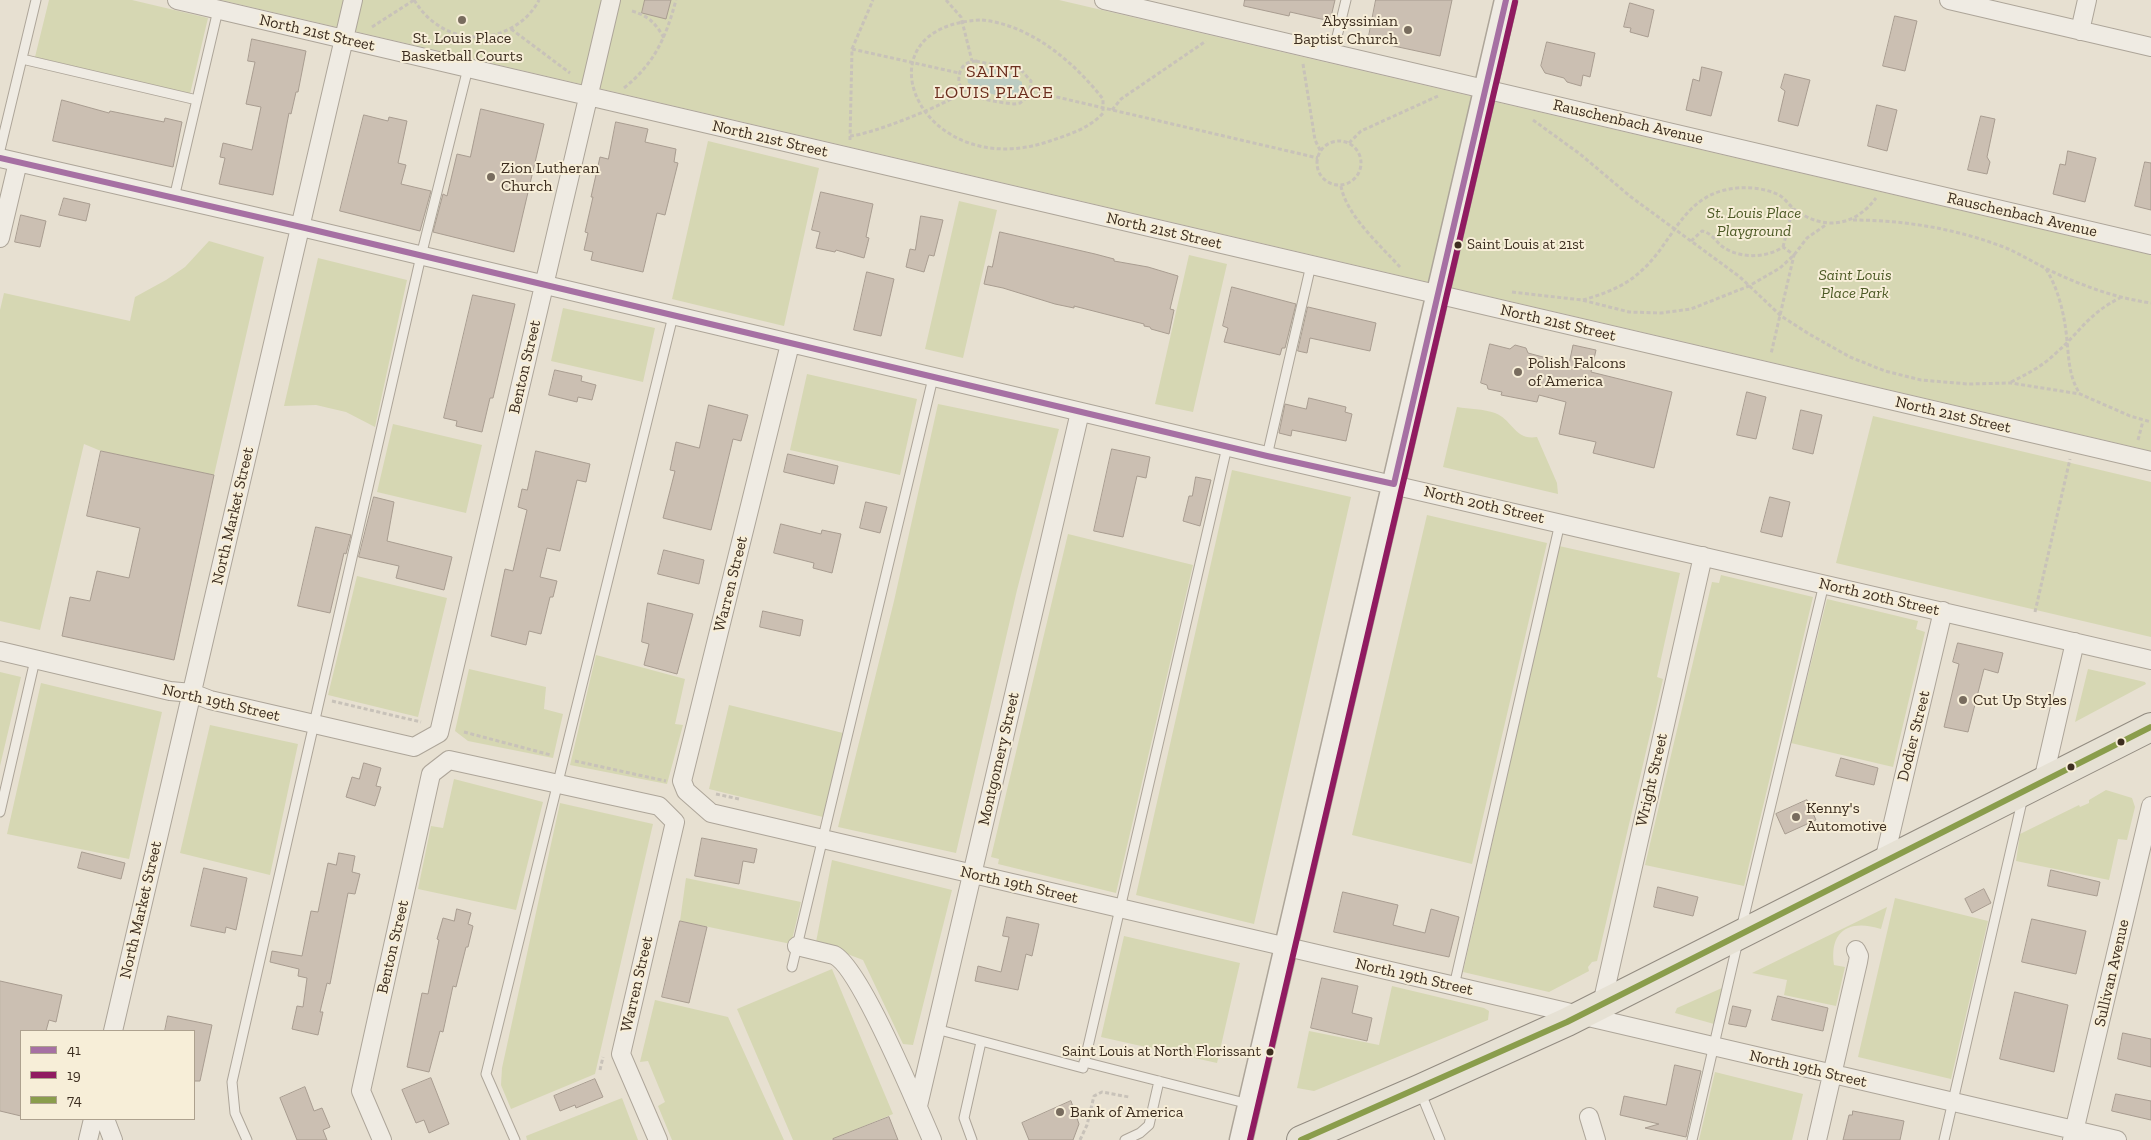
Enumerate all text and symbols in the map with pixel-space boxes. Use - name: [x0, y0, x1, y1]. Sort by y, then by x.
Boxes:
- street label: North 21st Street: [257, 10, 377, 56]
- place label: Abyssinian Baptist Church: [1293, 11, 1398, 49]
- marker: St. Louis Place Basketball Courts: [456, 14, 468, 26]
- marker: Abyssinian Baptist Church: [1402, 24, 1414, 36]
- place label: St. Louis Place Basketball Courts: [401, 28, 523, 66]
- district label: SAINT LOUIS PLACE: [933, 61, 1055, 104]
- street label: Rauschenbach Avenue: [1551, 95, 1705, 149]
- street label: North 21st Street: [710, 116, 830, 162]
- place label: Zion Lutheran Church: [501, 158, 599, 196]
- marker: Zion Lutheran Church: [485, 171, 497, 183]
- street label: Rauschenbach Avenue: [1945, 188, 2099, 242]
- park label: St. Louis Place Playground: [1707, 203, 1801, 241]
- street label: North 21st Street: [1104, 208, 1224, 254]
- place label: Saint Louis at 21st: [1467, 236, 1584, 254]
- marker: Saint Louis at 21st: [1453, 240, 1463, 250]
- park label: Saint Louis Place Park: [1818, 265, 1892, 303]
- street label: North 21st Street: [1498, 300, 1618, 346]
- street label: Benton Street: [505, 318, 545, 416]
- place label: Polish Falcons of America: [1528, 353, 1626, 391]
- marker: Polish Falcons of America: [1512, 366, 1524, 378]
- street label: North 21st Street: [1893, 392, 2013, 438]
- street label: North Market Street: [208, 445, 258, 587]
- street label: North 20th Street: [1422, 482, 1546, 528]
- street label: Warren Street: [710, 534, 752, 634]
- street label: North 20th Street: [1817, 574, 1941, 620]
- street label: North 19th Street: [160, 680, 282, 726]
- street label: Dodier Street: [1893, 689, 1935, 783]
- place label: Cut Up Styles: [1973, 690, 2067, 710]
- street label: Montgomery Street: [974, 691, 1024, 827]
- marker: Cut Up Styles: [1957, 694, 1969, 706]
- street label: Wright Street: [1632, 732, 1672, 828]
- unlabelled marker: [2116, 737, 2126, 747]
- unlabelled marker: [2066, 762, 2076, 772]
- place label: Kenny's Automotive: [1806, 798, 1887, 836]
- marker: Kenny's Automotive: [1790, 811, 1802, 823]
- street label: North Market Street: [116, 839, 166, 981]
- street label: North 19th Street: [958, 862, 1080, 908]
- street label: Benton Street: [373, 898, 413, 996]
- street label: Sullivan Avenue: [2090, 917, 2134, 1029]
- street label: Warren Street: [617, 934, 657, 1034]
- street label: North 19th Street: [1353, 954, 1475, 1000]
- legend: [20, 1030, 195, 1120]
- text: 41: [67, 1041, 81, 1059]
- place label: Saint Louis at North Florissant: [1062, 1043, 1261, 1061]
- street label: North 19th Street: [1747, 1046, 1869, 1092]
- marker: Saint Louis at North Florissant: [1265, 1047, 1275, 1057]
- text: 19: [67, 1066, 81, 1084]
- text: 74: [67, 1091, 82, 1109]
- place label: Bank of America: [1070, 1102, 1183, 1122]
- marker: Bank of America: [1054, 1106, 1066, 1118]

